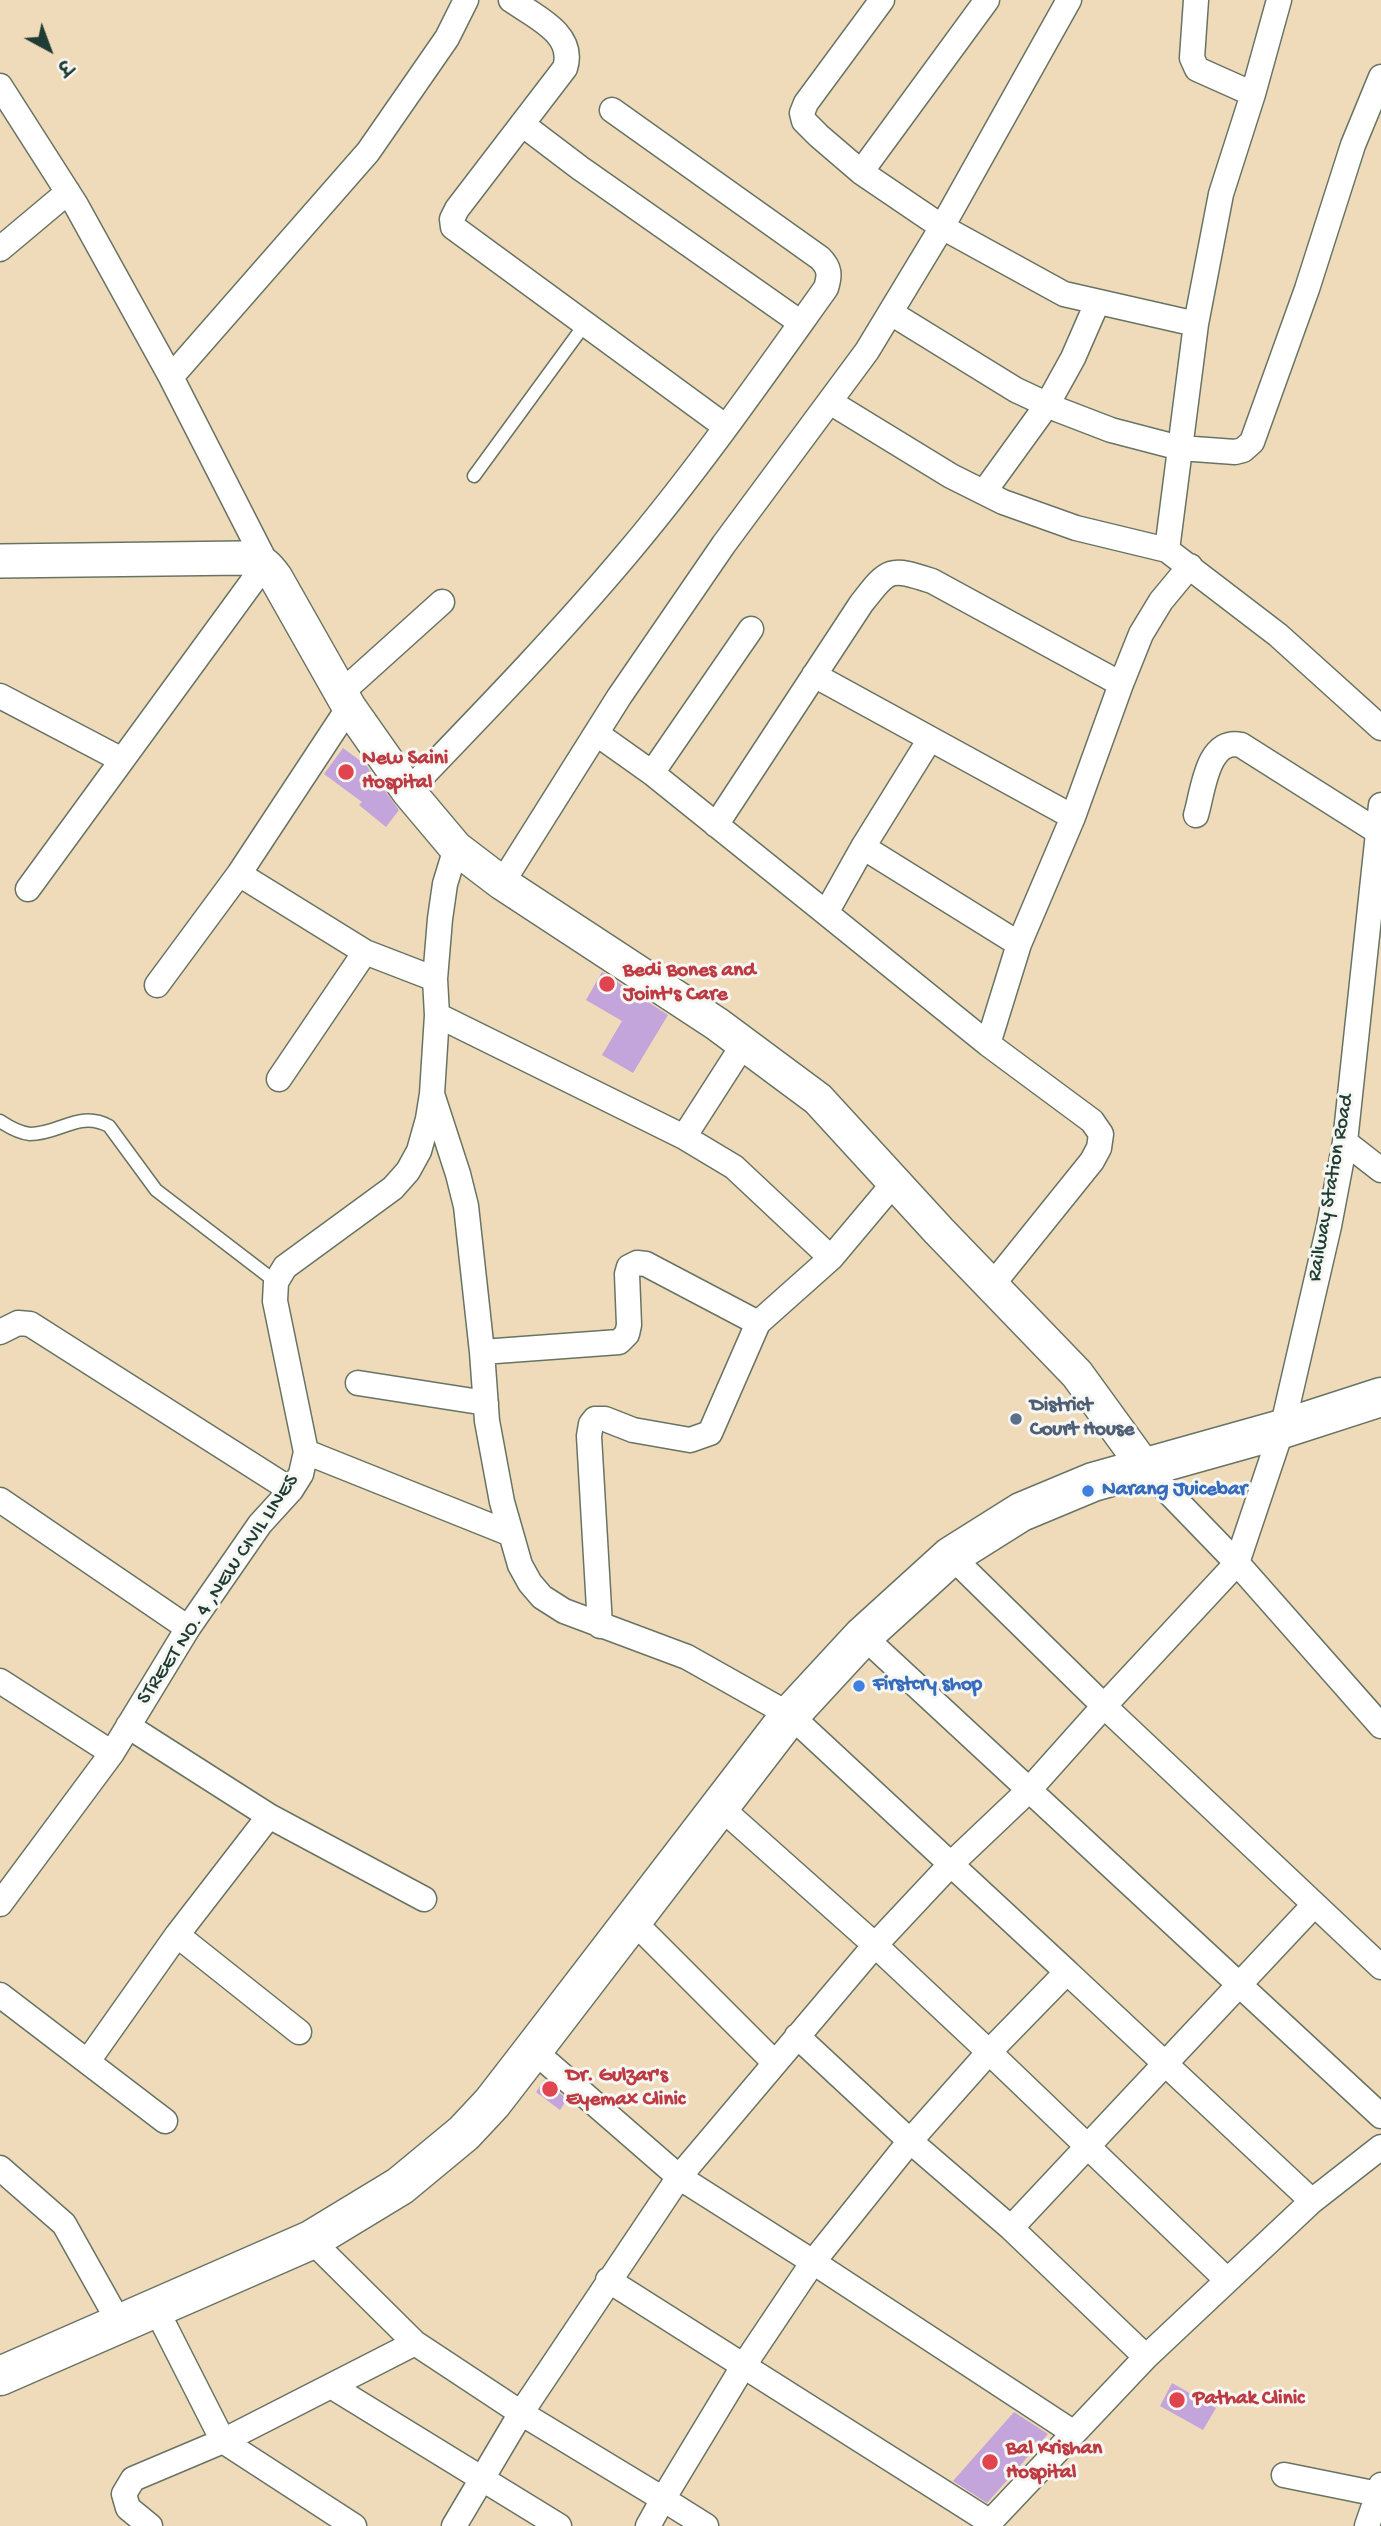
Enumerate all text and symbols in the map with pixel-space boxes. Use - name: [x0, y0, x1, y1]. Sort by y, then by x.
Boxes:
- north arrow: [14, 14, 84, 84]
- text: उ: [51, 52, 75, 78]
- place label: New Saini Hospital: [362, 747, 448, 797]
- marker: New Saini Hospital: [336, 762, 356, 782]
- place label: Bedi Bones and Joint's Care: [623, 959, 756, 1009]
- marker: Bedi Bones and Joint's Care: [597, 974, 617, 994]
- street label: Railway Station Road: [1303, 1092, 1361, 1284]
- place label: District Court House: [1030, 1394, 1134, 1444]
- marker: District Court House: [1008, 1411, 1024, 1427]
- street label: STREET NO. 4 ,NEW CIVIL LINES: [132, 1470, 306, 1710]
- place label: Narang Juicebar: [1102, 1478, 1247, 1504]
- marker: Narang Juicebar: [1080, 1483, 1096, 1499]
- place label: Firstcry shop: [873, 1673, 982, 1699]
- marker: Firstcry shop: [851, 1678, 867, 1694]
- place label: Dr. Gulzar's Eyemax Clinic: [566, 2064, 685, 2114]
- marker: Dr. Gulzar's Eyemax Clinic: [540, 2079, 560, 2099]
- place label: Pathak Clinic: [1193, 2387, 1304, 2413]
- marker: Pathak Clinic: [1167, 2390, 1187, 2410]
- place label: Bal Krishan Hospital: [1006, 2437, 1102, 2487]
- marker: Bal Krishan Hospital: [980, 2452, 1000, 2472]

